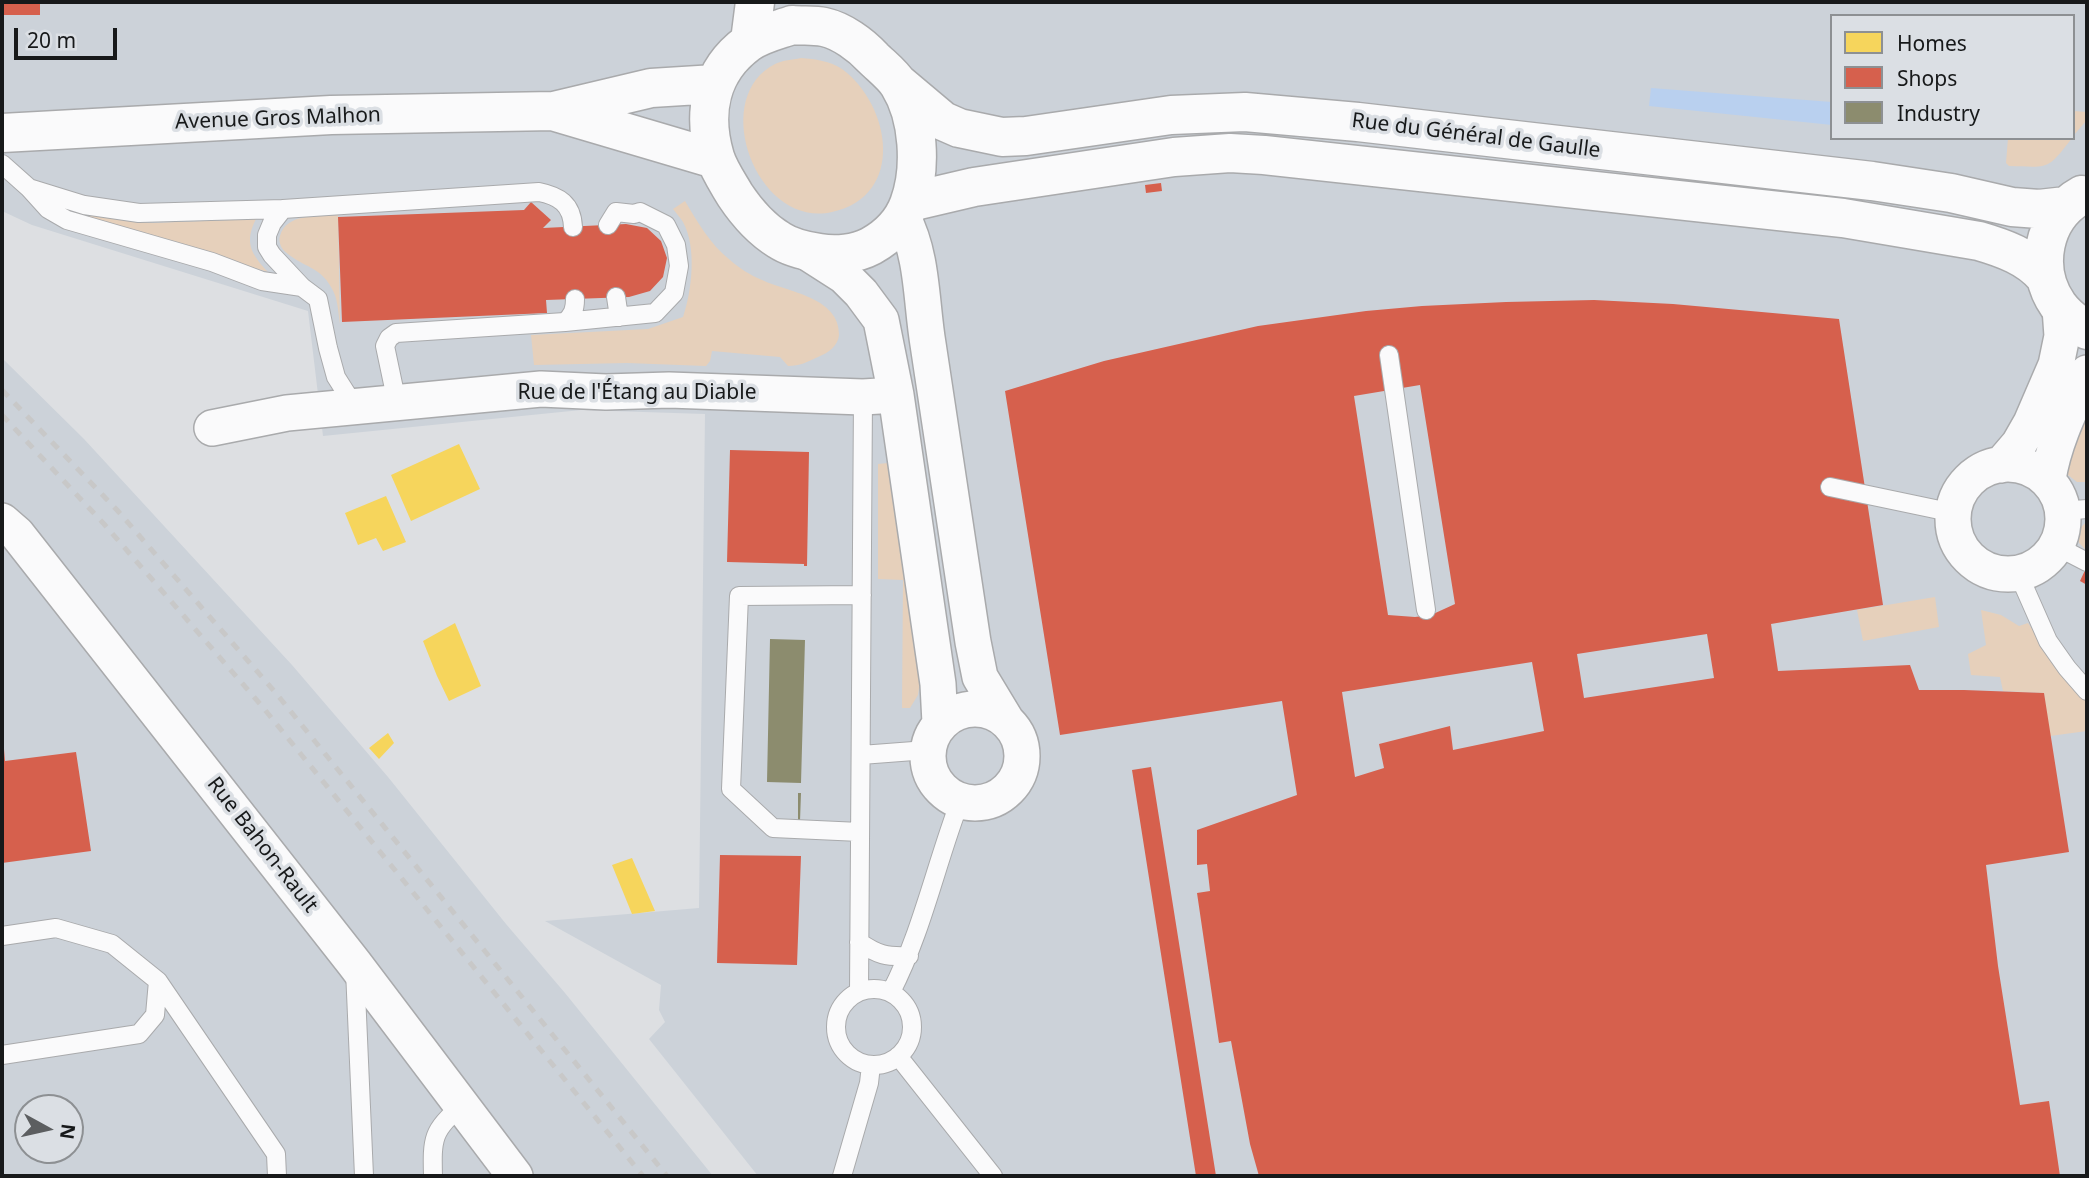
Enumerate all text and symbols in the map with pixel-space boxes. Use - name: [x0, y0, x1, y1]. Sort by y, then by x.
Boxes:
- scale bar: [18, 14, 121, 58]
- legend: [1830, 14, 2075, 140]
- text: 20 m: [27, 26, 76, 54]
- text: Homes: [1897, 29, 1967, 57]
- text: Shops: [1897, 64, 1957, 92]
- text: Industry: [1897, 99, 1980, 127]
- street label: Avenue Gros Malhon: [175, 103, 381, 135]
- street label: Rue du Général de Gaulle: [1350, 108, 1602, 164]
- street label: Rue de l'Étang au Diable: [517, 380, 757, 406]
- street label: Rue Bahon-Rault: [201, 772, 323, 918]
- north arrow: [14, 1094, 84, 1164]
- text: N: [54, 1122, 82, 1141]

